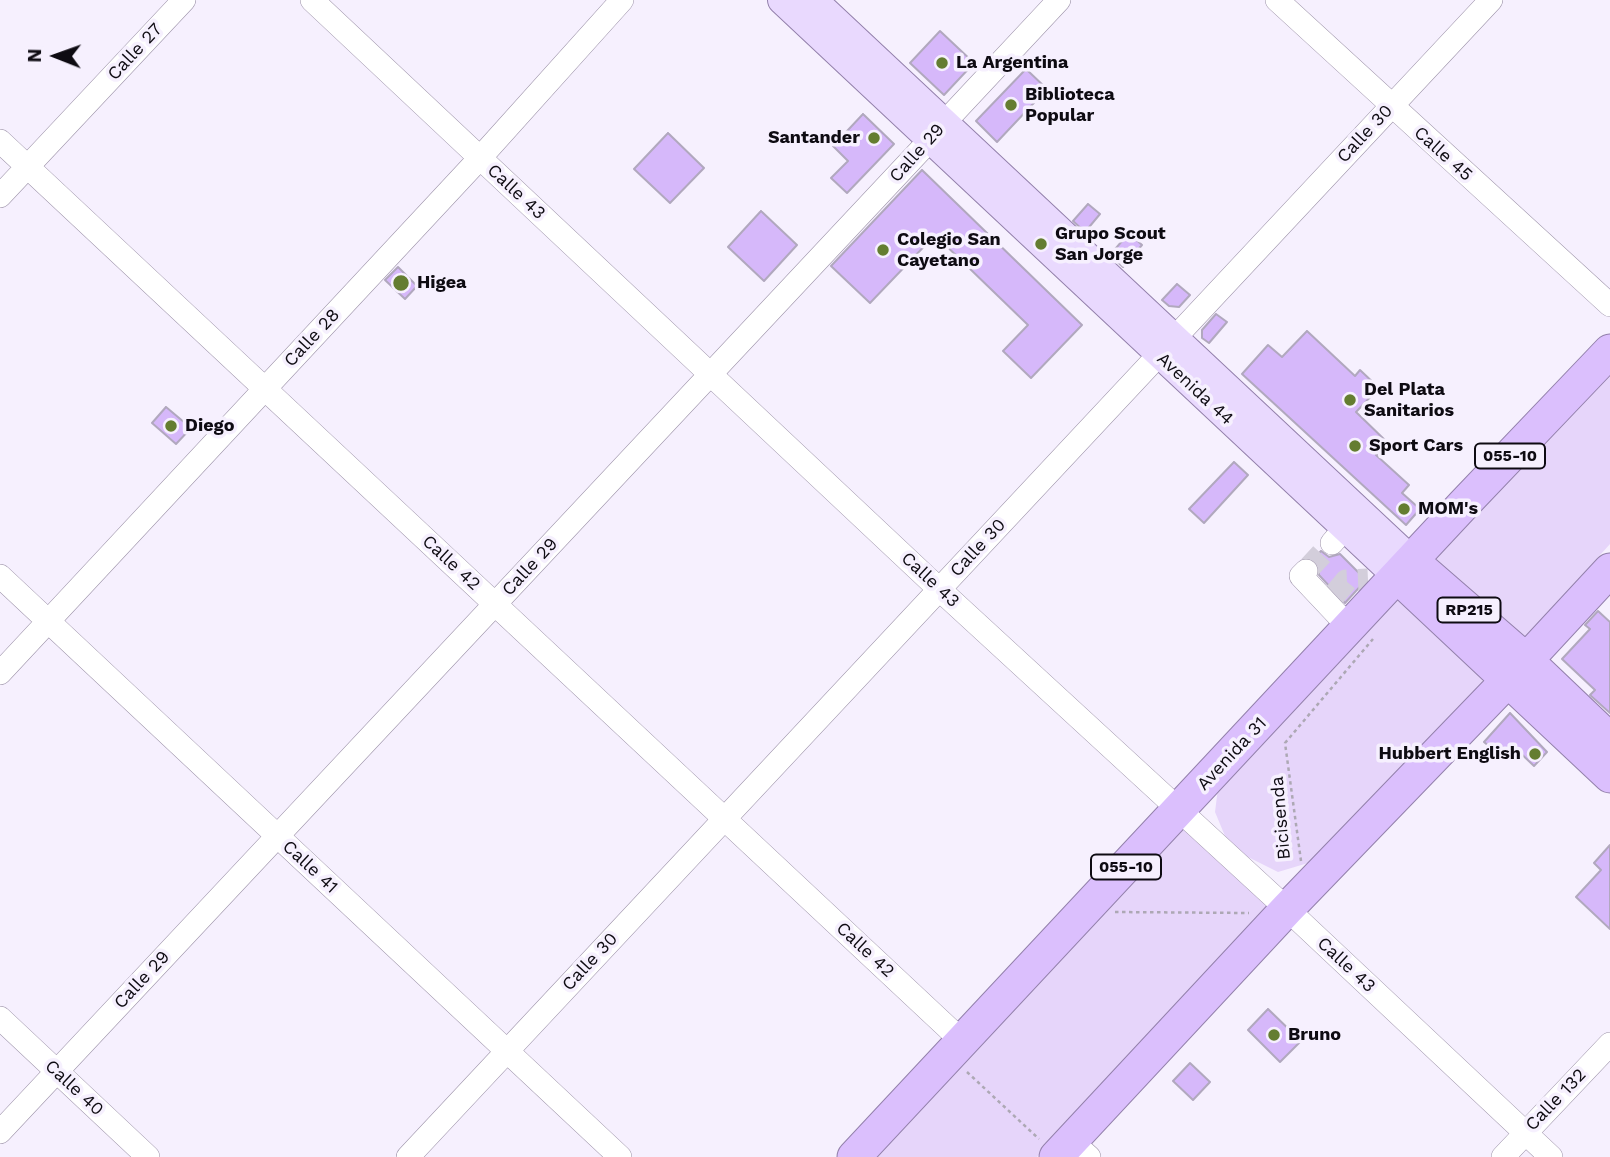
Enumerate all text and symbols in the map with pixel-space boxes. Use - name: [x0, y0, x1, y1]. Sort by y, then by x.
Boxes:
- street label: Calle 27: [103, 19, 167, 85]
- north arrow: [21, 21, 91, 91]
- text: N: [23, 48, 46, 63]
- place label: La Argentina: [956, 52, 1068, 74]
- marker: La Argentina: [934, 55, 950, 71]
- place label: Biblioteca Popular: [1025, 84, 1115, 126]
- marker: Biblioteca Popular: [1003, 97, 1019, 113]
- street label: Calle 30: [1333, 100, 1397, 168]
- street label: Calle 29: [885, 119, 949, 187]
- street label: Calle 45: [1409, 122, 1477, 186]
- place label: Santander: [768, 127, 860, 149]
- marker: Santander: [866, 130, 882, 146]
- street label: Calle 43: [482, 160, 550, 224]
- place label: Grupo Scout San Jorge: [1055, 223, 1166, 266]
- place label: Colegio San Cayetano: [897, 229, 1001, 272]
- marker: Grupo Scout San Jorge: [1033, 236, 1049, 252]
- marker: Colegio San Cayetano: [875, 242, 891, 258]
- place label: Higea: [417, 272, 467, 294]
- marker: Higea: [391, 273, 411, 293]
- street label: Calle 28: [280, 304, 344, 372]
- street label: Avenida 44: [1152, 348, 1238, 430]
- place label: Del Plata Sanitarios: [1364, 379, 1454, 422]
- marker: Del Plata Sanitarios: [1342, 392, 1358, 408]
- place label: Diego: [185, 415, 234, 437]
- marker: Diego: [163, 418, 179, 434]
- place label: Sport Cars: [1369, 435, 1463, 457]
- marker: Sport Cars: [1347, 438, 1363, 454]
- road number: 055-10: [1475, 444, 1545, 468]
- place label: MOM's: [1418, 498, 1478, 520]
- marker: MOM's: [1396, 501, 1412, 517]
- street label: Calle 30: [946, 514, 1010, 582]
- street label: Calle 42: [417, 531, 485, 595]
- street label: Calle 29: [498, 533, 562, 601]
- street label: Calle 43: [896, 548, 964, 612]
- road number: RP215: [1438, 597, 1500, 622]
- street label: Avenida 31: [1193, 713, 1271, 795]
- place label: Hubbert English: [1379, 743, 1521, 765]
- marker: Hubbert English: [1527, 746, 1543, 762]
- street label: Bicisenda: [1267, 775, 1295, 861]
- street label: Calle 41: [278, 836, 342, 898]
- road number: 055-10: [1091, 854, 1161, 880]
- street label: Calle 42: [831, 918, 899, 982]
- street label: Calle 30: [558, 928, 622, 996]
- street label: Calle 43: [1312, 933, 1380, 997]
- street label: Calle 29: [110, 946, 174, 1014]
- place label: Bruno: [1288, 1024, 1341, 1046]
- marker: Bruno: [1266, 1027, 1282, 1043]
- street label: Calle 40: [40, 1055, 108, 1121]
- street label: Calle 132: [1521, 1064, 1591, 1136]

